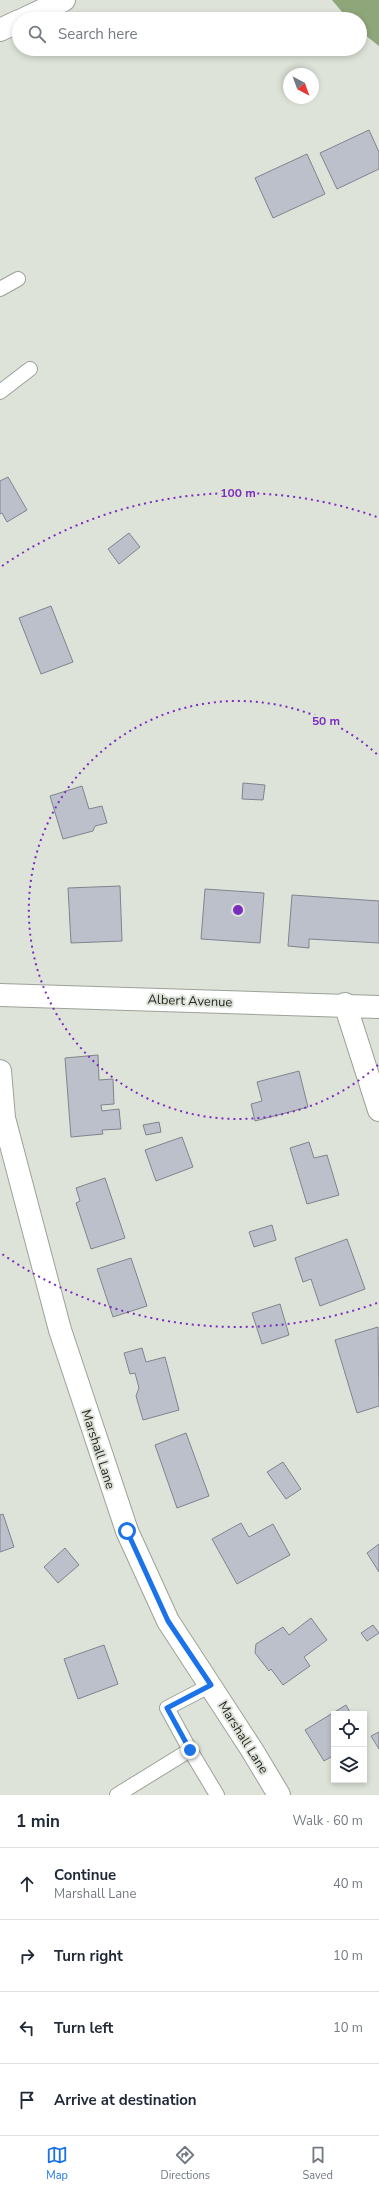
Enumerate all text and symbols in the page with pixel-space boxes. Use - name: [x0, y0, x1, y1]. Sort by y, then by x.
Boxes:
- search box: [12, 12, 367, 56]
- icon: search: [26, 23, 48, 45]
- text: Search here: [58, 24, 138, 44]
- north arrow: [283, 68, 319, 104]
- text: 100 m: [220, 485, 256, 501]
- text: 50 m: [312, 713, 340, 729]
- centre of rings: [231, 903, 245, 917]
- street label: Albert Avenue: [147, 991, 233, 1011]
- street label: Marshall Lane: [77, 1407, 119, 1491]
- route start: [118, 1522, 136, 1540]
- street label: Marshall Lane: [214, 1698, 273, 1777]
- map controls: [331, 1711, 367, 1783]
- button: locate: [331, 1711, 367, 1747]
- route end: [181, 1741, 199, 1759]
- button: layers: [331, 1747, 367, 1783]
- text: 1 min: [16, 1810, 60, 1833]
- text: Walk · 60 m: [292, 1812, 363, 1830]
- text: Continue: [54, 1865, 116, 1885]
- icon: ahead: [16, 1873, 38, 1895]
- text: 40 m: [333, 1875, 363, 1893]
- text: Marshall Lane: [54, 1885, 136, 1903]
- icon: right: [16, 1945, 38, 1967]
- text: Turn right: [54, 1946, 123, 1966]
- text: 10 m: [333, 1947, 363, 1965]
- icon: left: [16, 2017, 38, 2039]
- text: Turn left: [54, 2018, 113, 2038]
- text: 10 m: [333, 2019, 363, 2037]
- icon: arrive: [16, 2089, 38, 2111]
- text: Arrive at destination: [54, 2090, 197, 2110]
- tab: Map: [46, 2144, 68, 2183]
- tab: Directions: [160, 2144, 210, 2183]
- tab: Saved: [302, 2144, 333, 2183]

